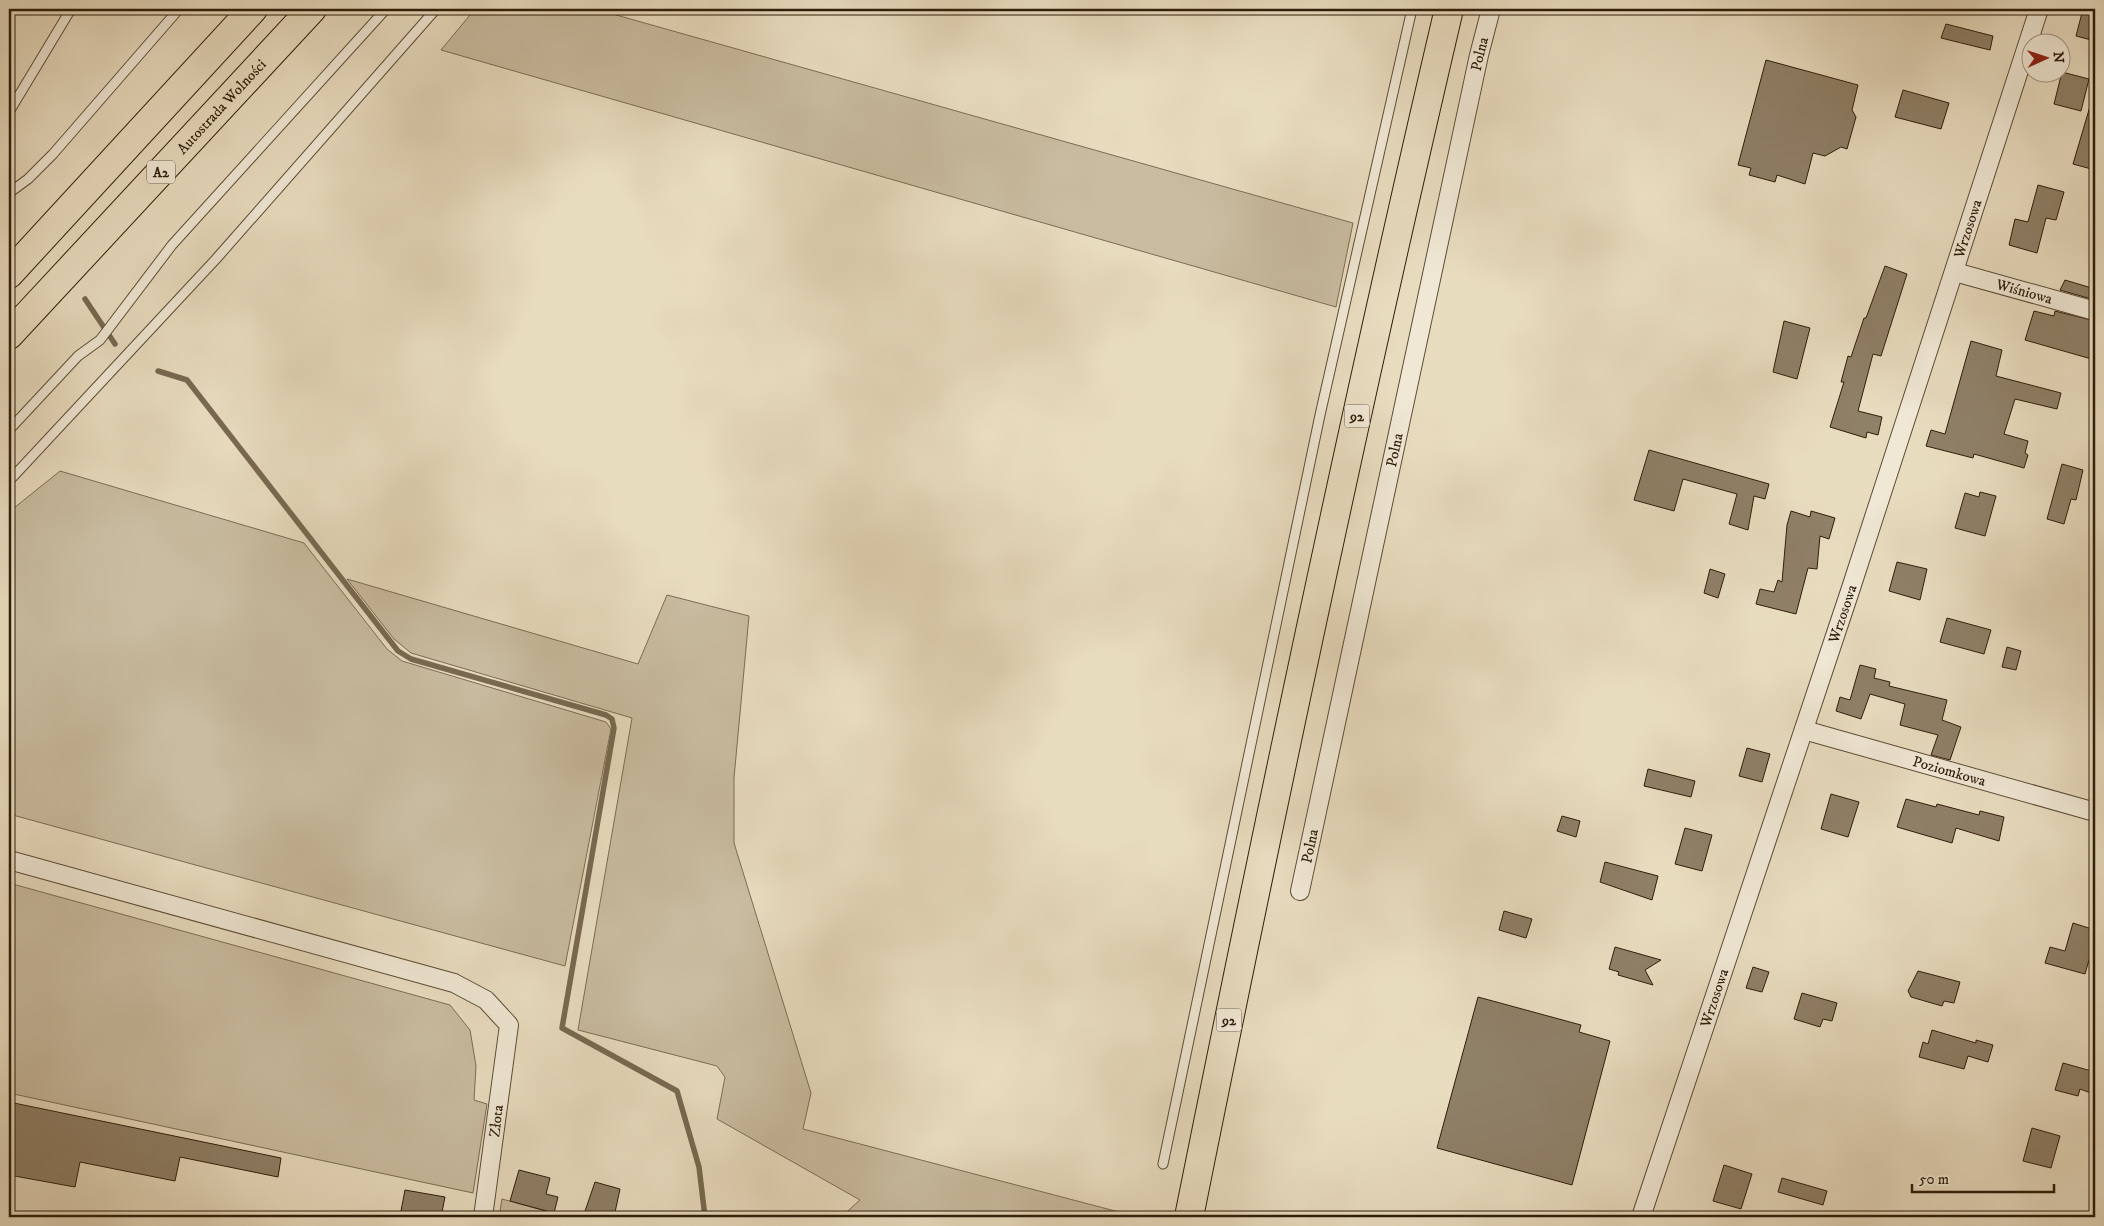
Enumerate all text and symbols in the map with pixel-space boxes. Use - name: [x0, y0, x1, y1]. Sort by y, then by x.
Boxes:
- north arrow: [2022, 32, 2072, 82]
- street label: Polna: [1467, 34, 1493, 73]
- text: N: [2049, 51, 2067, 64]
- street label: Autostrada Wolności: [173, 55, 271, 158]
- road number: A2: [147, 160, 175, 183]
- street label: Wrzosowa: [1949, 196, 1987, 261]
- street label: Wiśniowa: [1993, 275, 2055, 309]
- road number: 92: [1344, 404, 1370, 428]
- street label: Polna: [1382, 431, 1408, 469]
- street label: Wrzosowa: [1824, 582, 1862, 647]
- street label: Poziomkowa: [1910, 752, 1989, 791]
- street label: Polna: [1297, 827, 1323, 865]
- street label: Wrzosowa: [1696, 966, 1733, 1031]
- road number: 92: [1216, 1008, 1242, 1032]
- street label: Złota: [485, 1103, 508, 1138]
- scale bar: [1912, 1161, 2054, 1193]
- text: 50 m: [1919, 1170, 1949, 1189]

